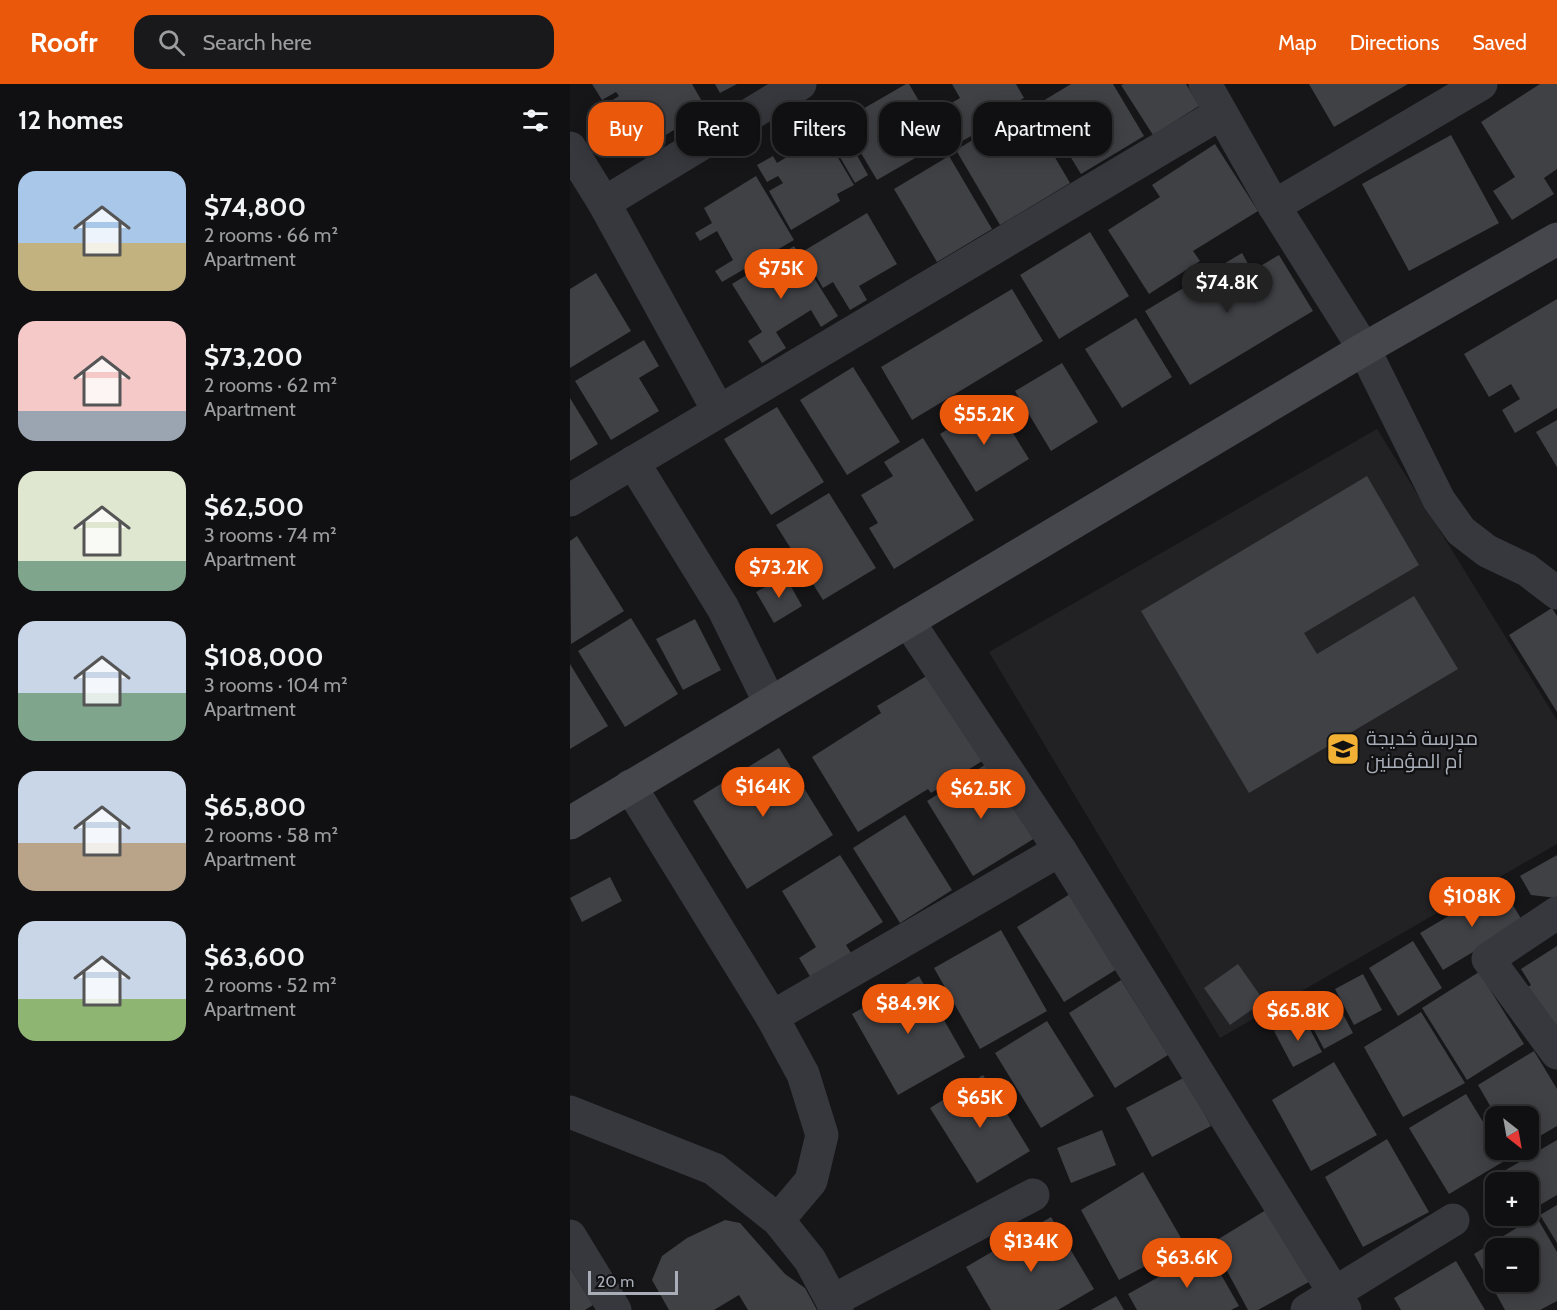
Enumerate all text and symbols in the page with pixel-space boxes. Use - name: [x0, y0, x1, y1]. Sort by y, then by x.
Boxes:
- search box: [134, 15, 554, 69]
- text: Roofr: [30, 25, 98, 59]
- icon: search: [155, 26, 188, 59]
- text: Search here: [203, 29, 312, 56]
- text: Map: [1278, 30, 1317, 55]
- text: Directions: [1350, 30, 1439, 55]
- text: Saved: [1472, 30, 1527, 55]
- chip: Buy: [588, 102, 664, 156]
- chip: Rent: [676, 102, 760, 156]
- chip: Filters: [772, 102, 867, 156]
- chip: New: [879, 102, 961, 156]
- chip: Apartment: [973, 102, 1112, 156]
- text: 12 homes: [18, 104, 123, 136]
- icon: filters: [519, 104, 552, 137]
- text: $74,800: [204, 191, 306, 223]
- icon: home: [66, 195, 138, 267]
- text: 2 rooms · 66 m²: [204, 223, 338, 247]
- text: Apartment: [204, 247, 296, 271]
- pin: $75K: [745, 249, 817, 300]
- text: $75K: [758, 256, 804, 280]
- pin: $74.8K: [1178, 263, 1276, 314]
- text: $74.8K: [1196, 270, 1258, 294]
- text: $73,200: [204, 341, 303, 373]
- icon: home: [66, 345, 138, 417]
- text: 2 rooms · 62 m²: [204, 373, 337, 397]
- pin: $55.2K: [935, 395, 1033, 446]
- text: Apartment: [204, 397, 296, 421]
- text: $55.2K: [954, 402, 1014, 426]
- text: $62,500: [204, 491, 304, 523]
- icon: home: [66, 495, 138, 567]
- text: 3 rooms · 74 m²: [204, 523, 337, 547]
- text: Apartment: [204, 547, 296, 571]
- pin: $73.2K: [730, 548, 828, 599]
- text: $73.2K: [749, 555, 809, 579]
- text: $108,000: [204, 641, 324, 673]
- icon: home: [66, 645, 138, 717]
- text: 3 rooms · 104 m²: [204, 673, 348, 697]
- text: Apartment: [204, 697, 296, 721]
- place label: مدرسة خديجة أم المؤمنين: [1366, 726, 1478, 775]
- school or university icon: مدرسة خديجة أم المؤمنين: [1325, 731, 1361, 767]
- pin: $164K: [721, 767, 805, 818]
- pin: $62.5K: [932, 769, 1030, 820]
- text: $164K: [735, 774, 791, 798]
- text: $62.5K: [950, 776, 1012, 800]
- text: $65,800: [204, 791, 306, 823]
- icon: home: [66, 795, 138, 867]
- text: 2 rooms · 58 m²: [204, 823, 338, 847]
- text: Apartment: [204, 847, 296, 871]
- pin: $108K: [1430, 877, 1514, 928]
- text: $108K: [1443, 884, 1501, 908]
- text: $63,600: [204, 941, 305, 973]
- icon: home: [66, 945, 138, 1017]
- text: 2 rooms · 52 m²: [204, 973, 337, 997]
- pin: $84.9K: [859, 984, 957, 1035]
- text: $84.9K: [876, 991, 940, 1015]
- pin: $65.8K: [1249, 991, 1347, 1042]
- text: Apartment: [204, 997, 296, 1021]
- text: $65.8K: [1267, 998, 1329, 1022]
- pin: $65K: [944, 1078, 1016, 1129]
- text: $65K: [957, 1085, 1003, 1109]
- north arrow: [1485, 1106, 1539, 1160]
- map controls: [1485, 1106, 1539, 1292]
- button: +: [1485, 1172, 1539, 1226]
- pin: $134K: [989, 1222, 1073, 1273]
- text: $134K: [1004, 1229, 1058, 1253]
- pin: $63.6K: [1138, 1238, 1236, 1289]
- button: −: [1485, 1238, 1539, 1292]
- text: $63.6K: [1156, 1245, 1218, 1269]
- scale bar: [588, 1268, 678, 1296]
- text: 20 m: [597, 1272, 634, 1291]

